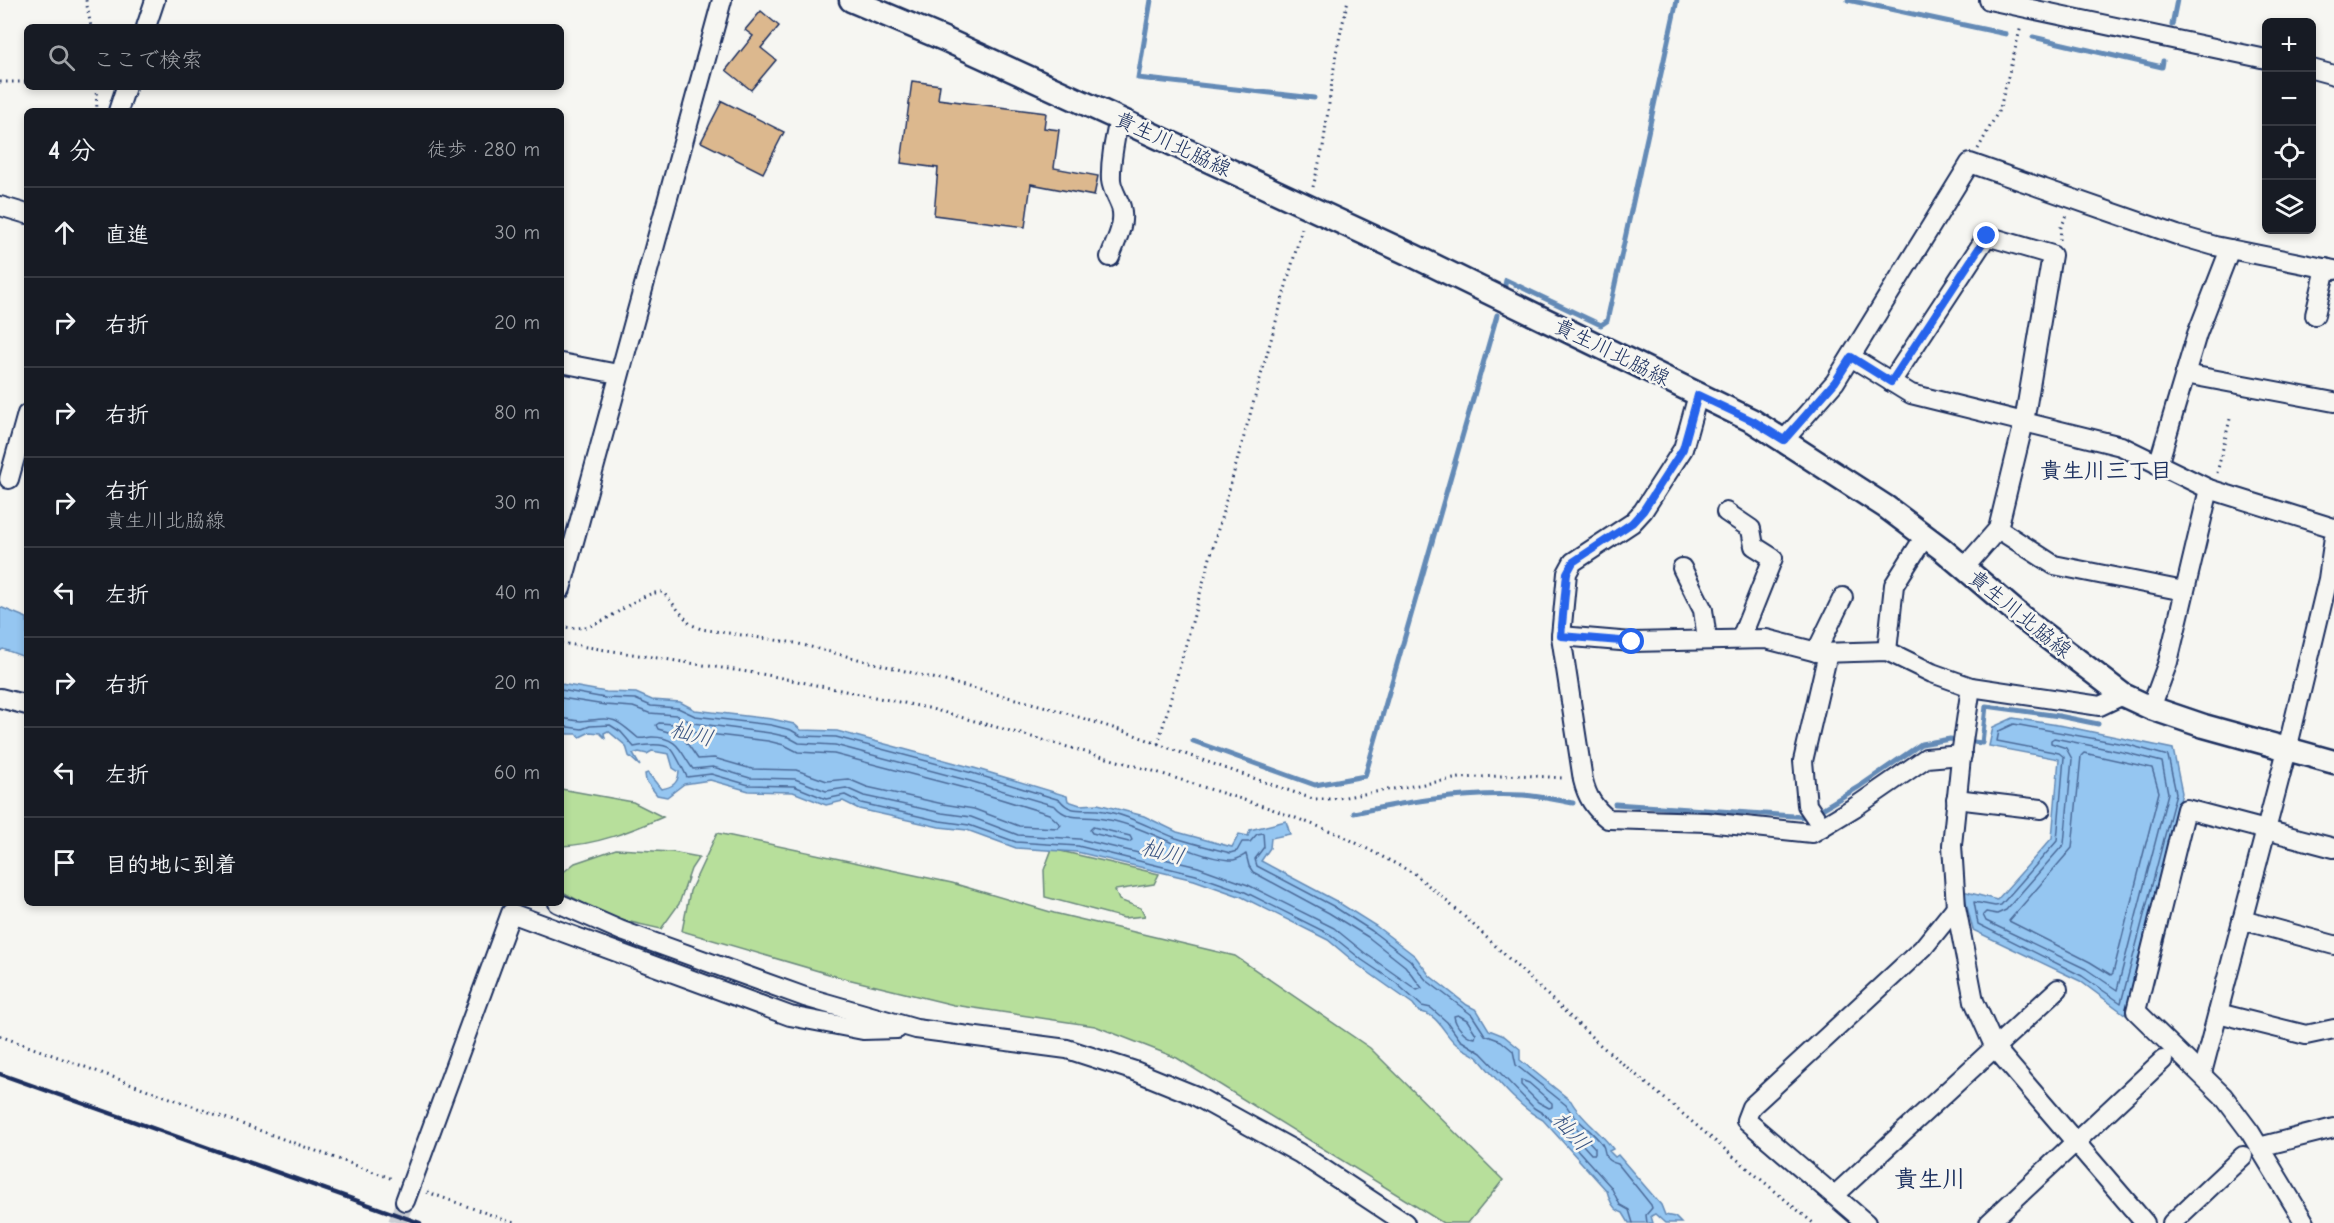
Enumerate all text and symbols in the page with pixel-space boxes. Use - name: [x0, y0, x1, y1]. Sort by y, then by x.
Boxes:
- map controls: [2262, 18, 2316, 234]
- button: +: [2262, 18, 2316, 72]
- search box: [24, 24, 564, 90]
- icon: search: [45, 41, 78, 74]
- text: ここで検索: [93, 47, 203, 73]
- button: −: [2262, 72, 2316, 126]
- street label: 貴生川北脇線: [1111, 106, 1235, 182]
- button: locate: [2262, 126, 2316, 180]
- text: 4 分: [48, 136, 95, 166]
- text: 徒歩 · 280 m: [427, 138, 540, 161]
- button: layers: [2262, 180, 2316, 234]
- icon: ahead: [48, 216, 81, 249]
- text: 30 m: [494, 221, 540, 244]
- text: 直進: [105, 222, 149, 248]
- route end: [1973, 222, 1999, 248]
- icon: right: [48, 306, 81, 339]
- text: 20 m: [494, 311, 540, 334]
- text: 右折: [105, 312, 149, 338]
- street label: 貴生川北脇線: [1550, 314, 1674, 390]
- icon: right: [48, 396, 81, 429]
- text: 80 m: [494, 401, 540, 424]
- text: 右折: [105, 402, 149, 428]
- district label: 貴生川三丁目: [2040, 458, 2172, 484]
- text: 右折: [105, 478, 149, 504]
- icon: right: [48, 486, 81, 519]
- text: 30 m: [494, 491, 540, 514]
- text: 貴生川北脇線: [105, 509, 225, 532]
- street label: 貴生川北脇線: [1963, 565, 2077, 663]
- icon: left: [48, 576, 81, 609]
- text: 40 m: [495, 581, 540, 604]
- text: 左折: [105, 582, 149, 608]
- route start: [1618, 628, 1644, 654]
- icon: right: [48, 666, 81, 699]
- text: 20 m: [494, 671, 540, 694]
- text: 右折: [105, 672, 149, 698]
- water label: 杣川: [667, 716, 716, 752]
- icon: left: [48, 756, 81, 789]
- text: 60 m: [494, 761, 540, 784]
- text: 左折: [105, 762, 149, 788]
- water label: 杣川: [1138, 834, 1187, 870]
- icon: arrive: [48, 846, 81, 879]
- text: 目的地に到着: [105, 852, 237, 878]
- water label: 杣川: [1547, 1107, 1596, 1157]
- district label: 貴生川: [1894, 1165, 1966, 1193]

